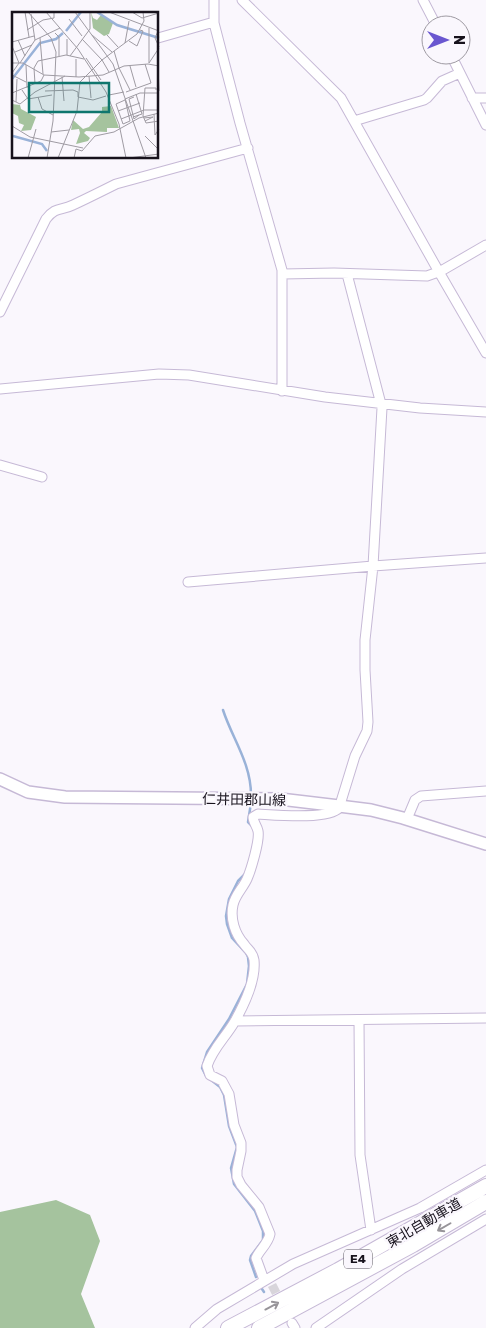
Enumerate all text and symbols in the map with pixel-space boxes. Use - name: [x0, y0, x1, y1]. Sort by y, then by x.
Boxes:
- inset map: [12, 12, 159, 159]
- north arrow: [421, 15, 471, 65]
- text: N: [450, 35, 467, 45]
- street label: 仁井田郡山線: [202, 791, 286, 809]
- street label: 東北自動車道: [383, 1195, 465, 1251]
- one-way arrow: [437, 1222, 452, 1232]
- road number: E4: [344, 1250, 372, 1268]
- one-way arrow: [264, 1301, 279, 1311]

